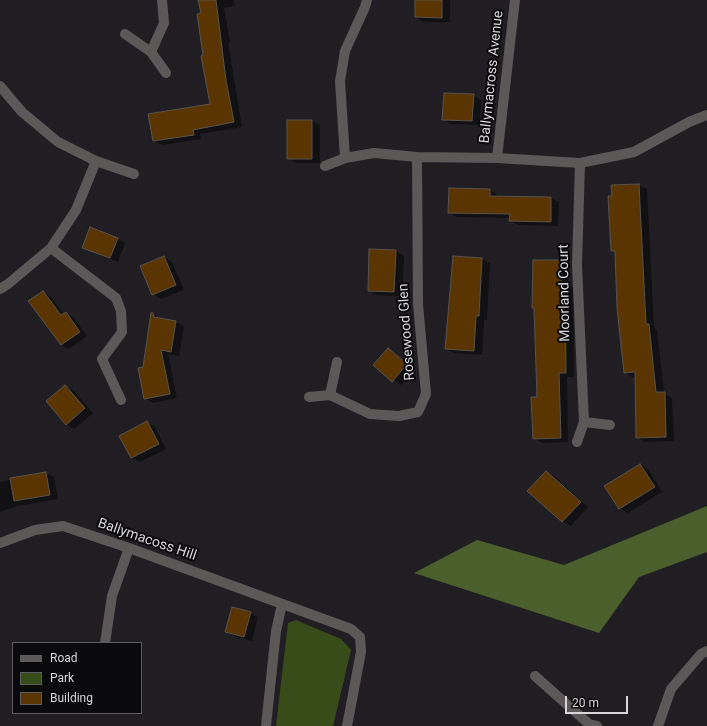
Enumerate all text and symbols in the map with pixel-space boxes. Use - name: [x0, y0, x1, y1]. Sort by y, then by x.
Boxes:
- street label: Ballymacross Avenue: [477, 10, 507, 144]
- street label: Moorland Court: [556, 244, 574, 342]
- street label: Rosewood Glen: [395, 283, 419, 381]
- street label: Ballymacoss Hill: [96, 515, 198, 565]
- legend: [12, 642, 142, 714]
- text: Road: [50, 651, 78, 665]
- text: Park: [50, 671, 74, 685]
- scale bar: [567, 688, 630, 714]
- text: Building: [50, 691, 93, 705]
- text: 20 m: [572, 696, 599, 710]

